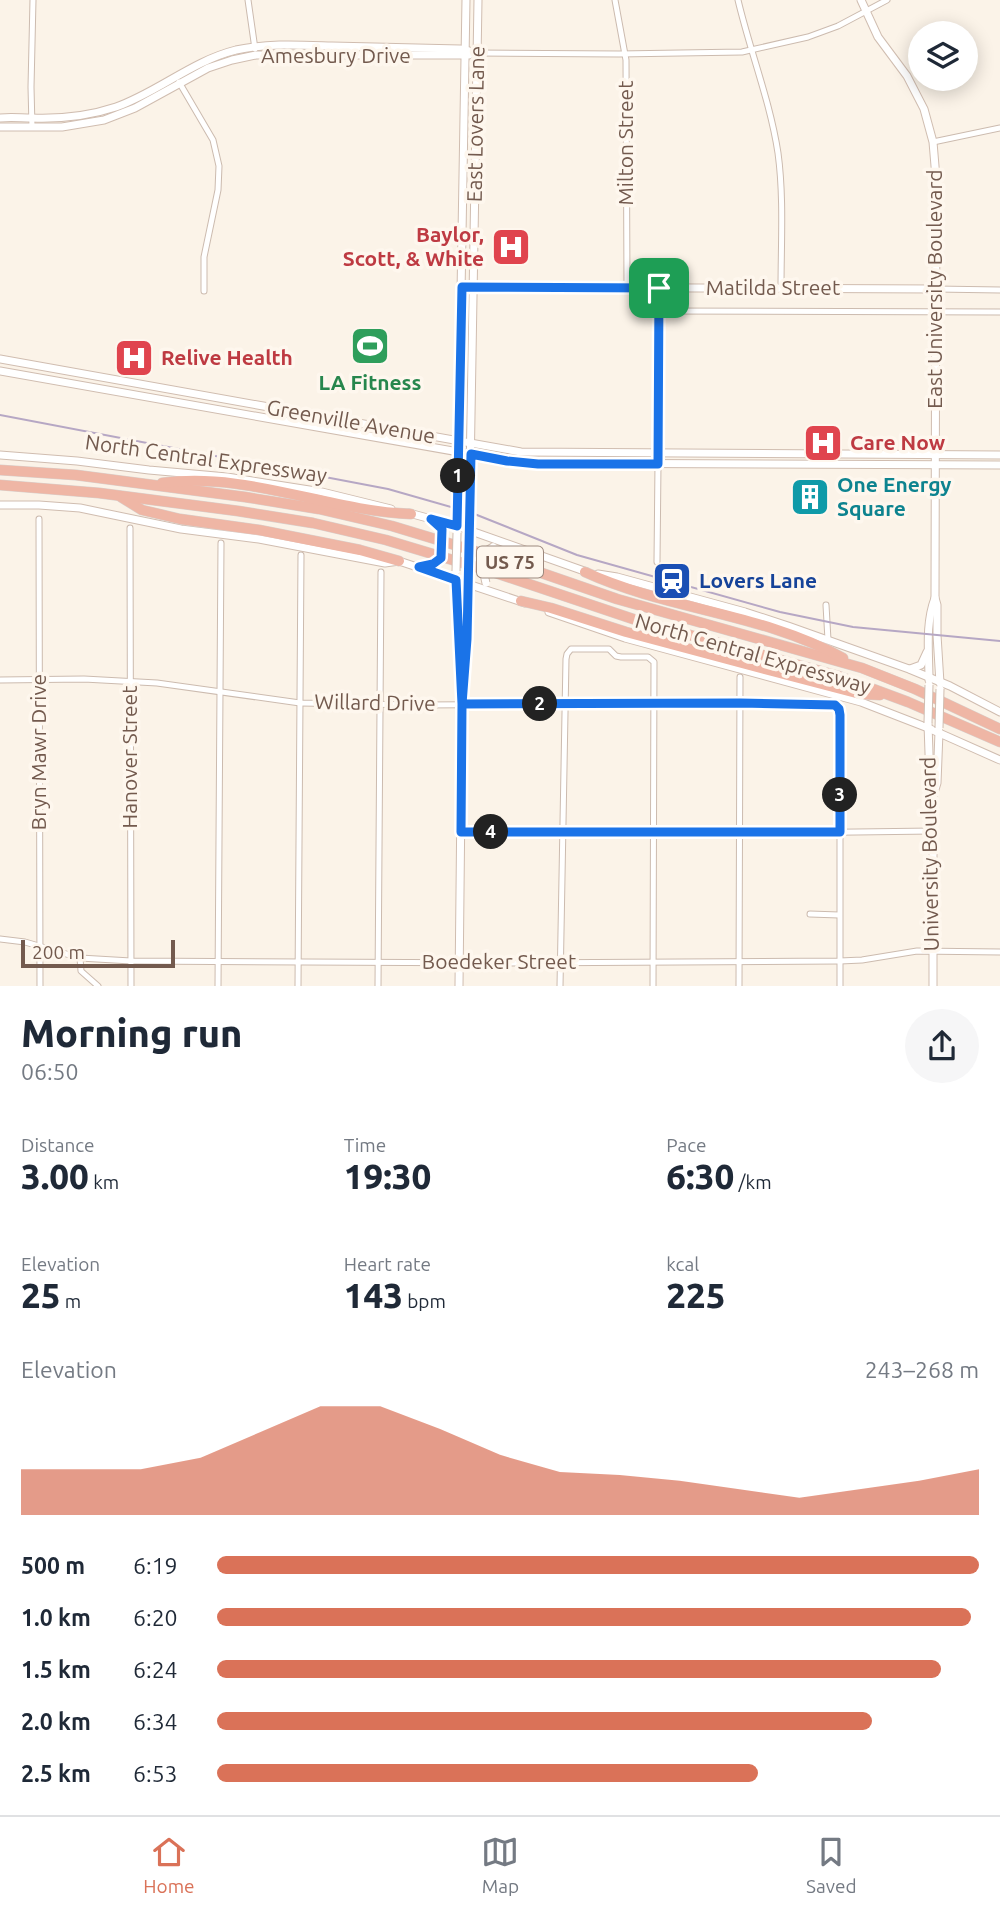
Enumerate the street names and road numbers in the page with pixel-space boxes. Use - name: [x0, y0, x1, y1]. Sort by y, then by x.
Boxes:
- street label: Amesbury Drive: [261, 43, 411, 67]
- street label: East Lovers Lane: [462, 46, 488, 202]
- street label: Milton Street: [613, 81, 637, 205]
- street label: East University Boulevard: [922, 169, 946, 409]
- street label: Matilda Street: [706, 275, 840, 299]
- street label: Greenville Avenue: [265, 394, 437, 448]
- street label: North Central Expressway: [84, 429, 329, 487]
- road number: US 75: [477, 547, 543, 578]
- street label: North Central Expressway: [633, 608, 874, 698]
- street label: Bryn Mawr Drive: [26, 674, 50, 830]
- street label: Hanover Street: [117, 686, 141, 828]
- street label: Willard Drive: [314, 689, 436, 715]
- street label: University Boulevard: [915, 757, 943, 951]
- street label: Boedeker Street: [422, 949, 576, 973]

